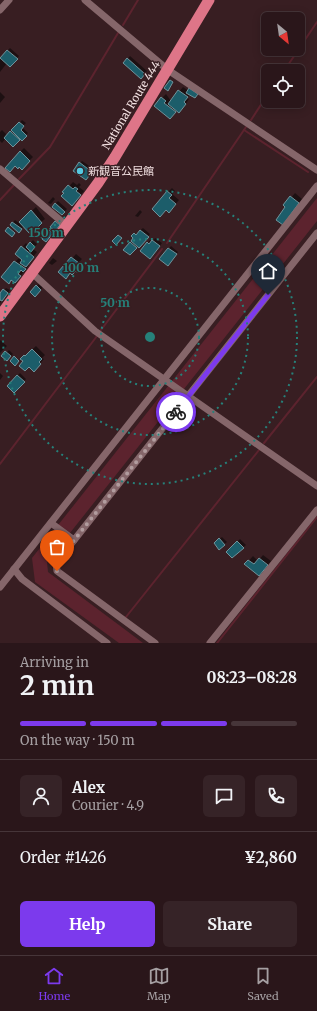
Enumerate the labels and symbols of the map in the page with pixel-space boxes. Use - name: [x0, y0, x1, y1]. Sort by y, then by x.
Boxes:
- north arrow: [261, 12, 305, 56]
- street label: National Route 444: [99, 58, 163, 152]
- place label: 新観音公民館: [88, 164, 154, 178]
- marker: 新観音公民館: [75, 166, 85, 176]
- text: 150 m: [29, 225, 64, 240]
- pin: [251, 254, 285, 295]
- text: 100 m: [63, 260, 99, 275]
- text: 50 m: [100, 295, 130, 310]
- centre of rings: [143, 330, 157, 344]
- courier: [156, 392, 196, 432]
- pin: [40, 530, 74, 571]

